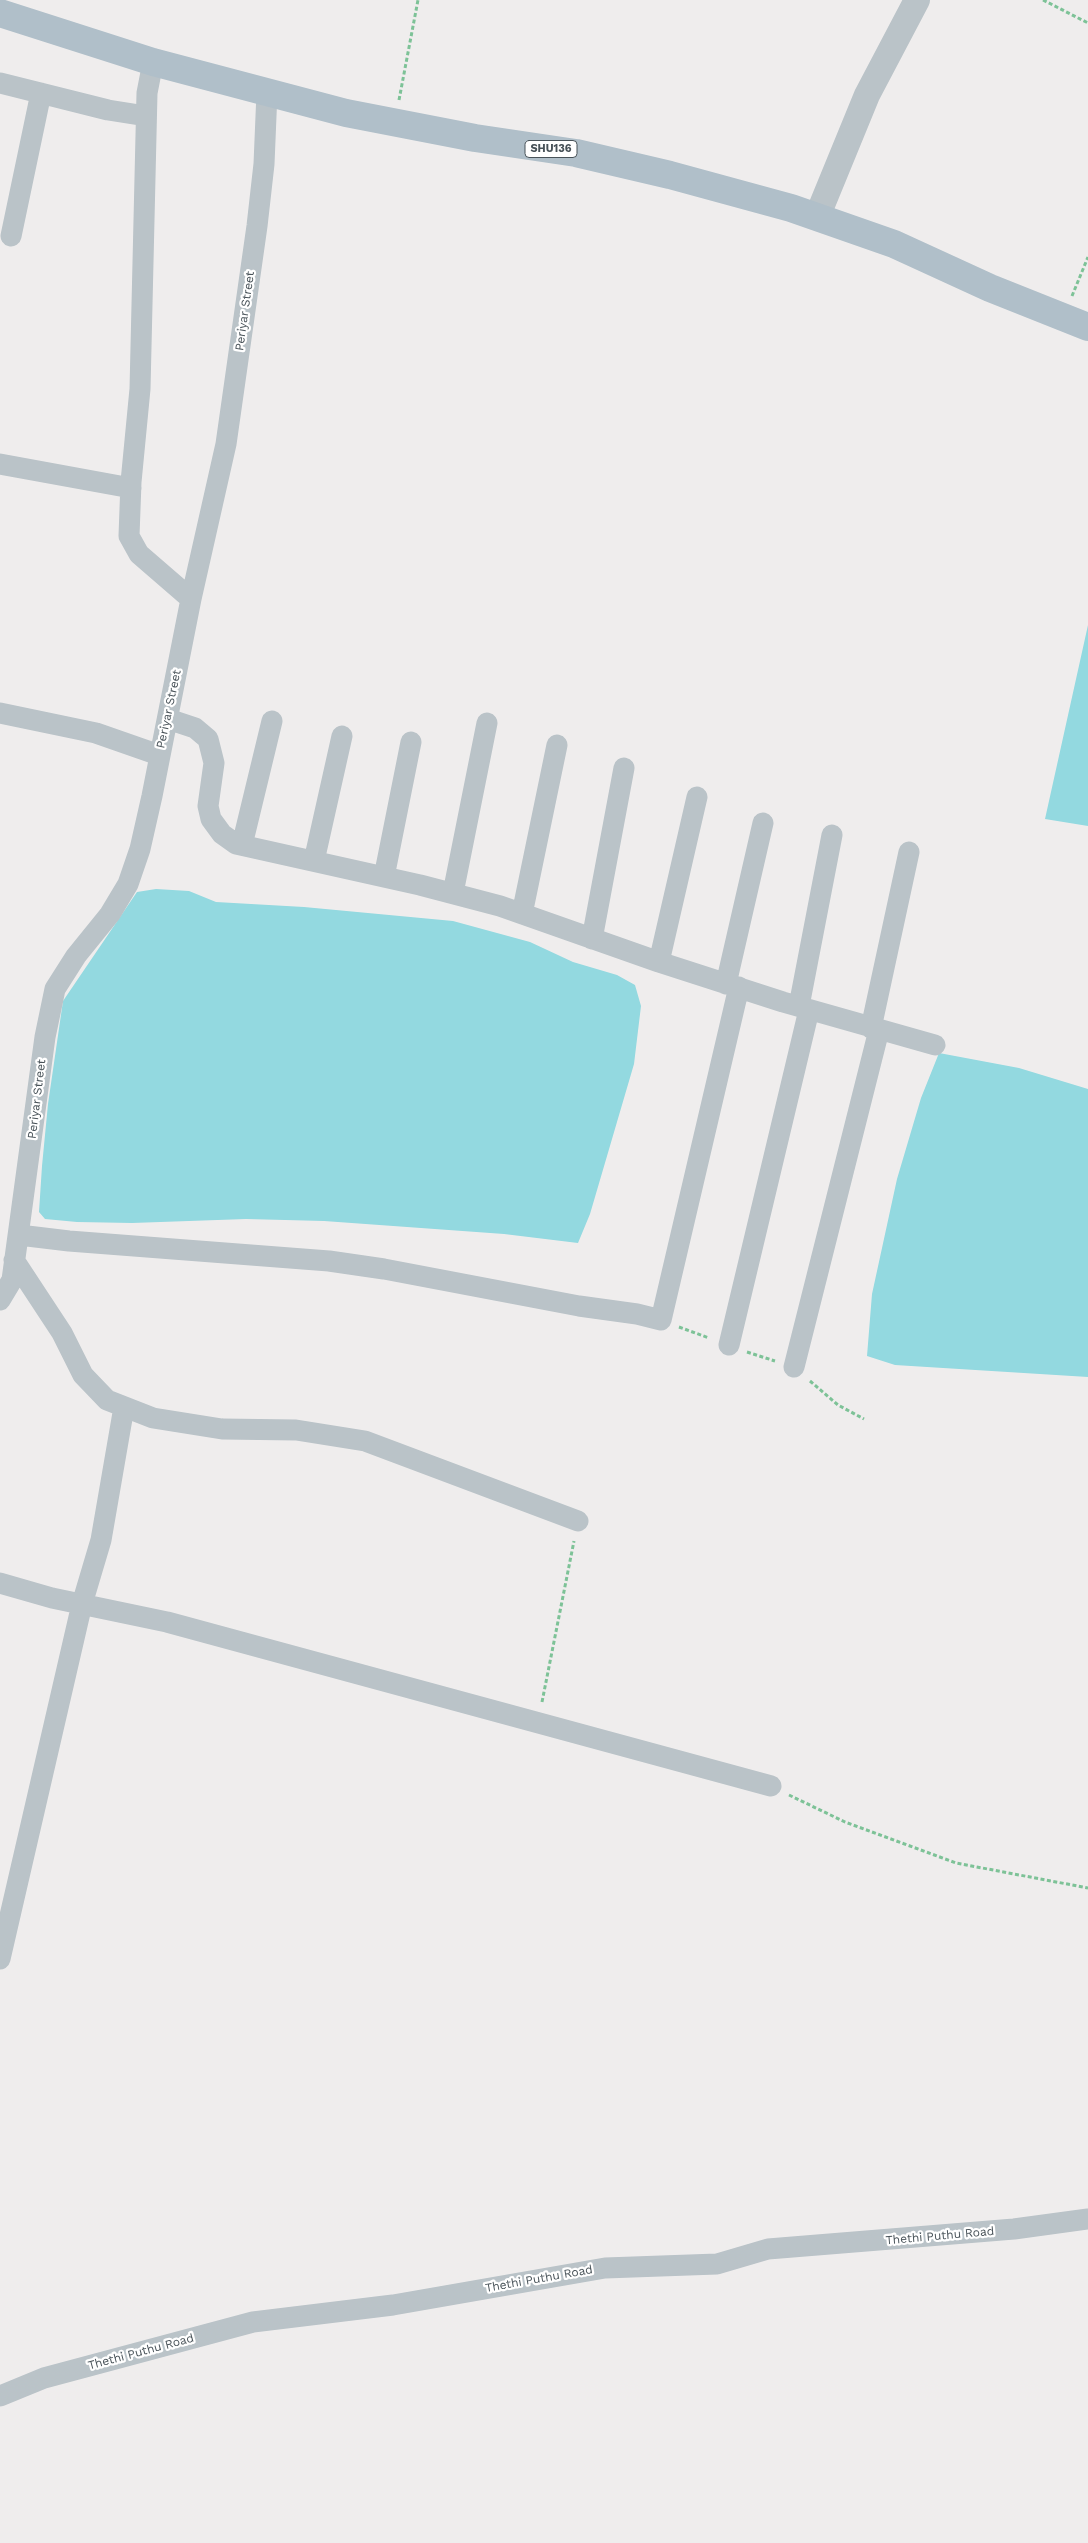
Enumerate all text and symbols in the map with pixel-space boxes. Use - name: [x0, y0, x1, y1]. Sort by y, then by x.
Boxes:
- road number: SHU136: [525, 140, 577, 158]
- street label: Periyar Street: [232, 270, 258, 352]
- street label: Periyar Street: [154, 668, 184, 750]
- street label: Periyar Street: [25, 1058, 49, 1140]
- street label: Thethi Puthu Road: [885, 2224, 995, 2248]
- street label: Thethi Puthu Road: [484, 2262, 594, 2296]
- street label: Thethi Puthu Road: [87, 2331, 195, 2373]

